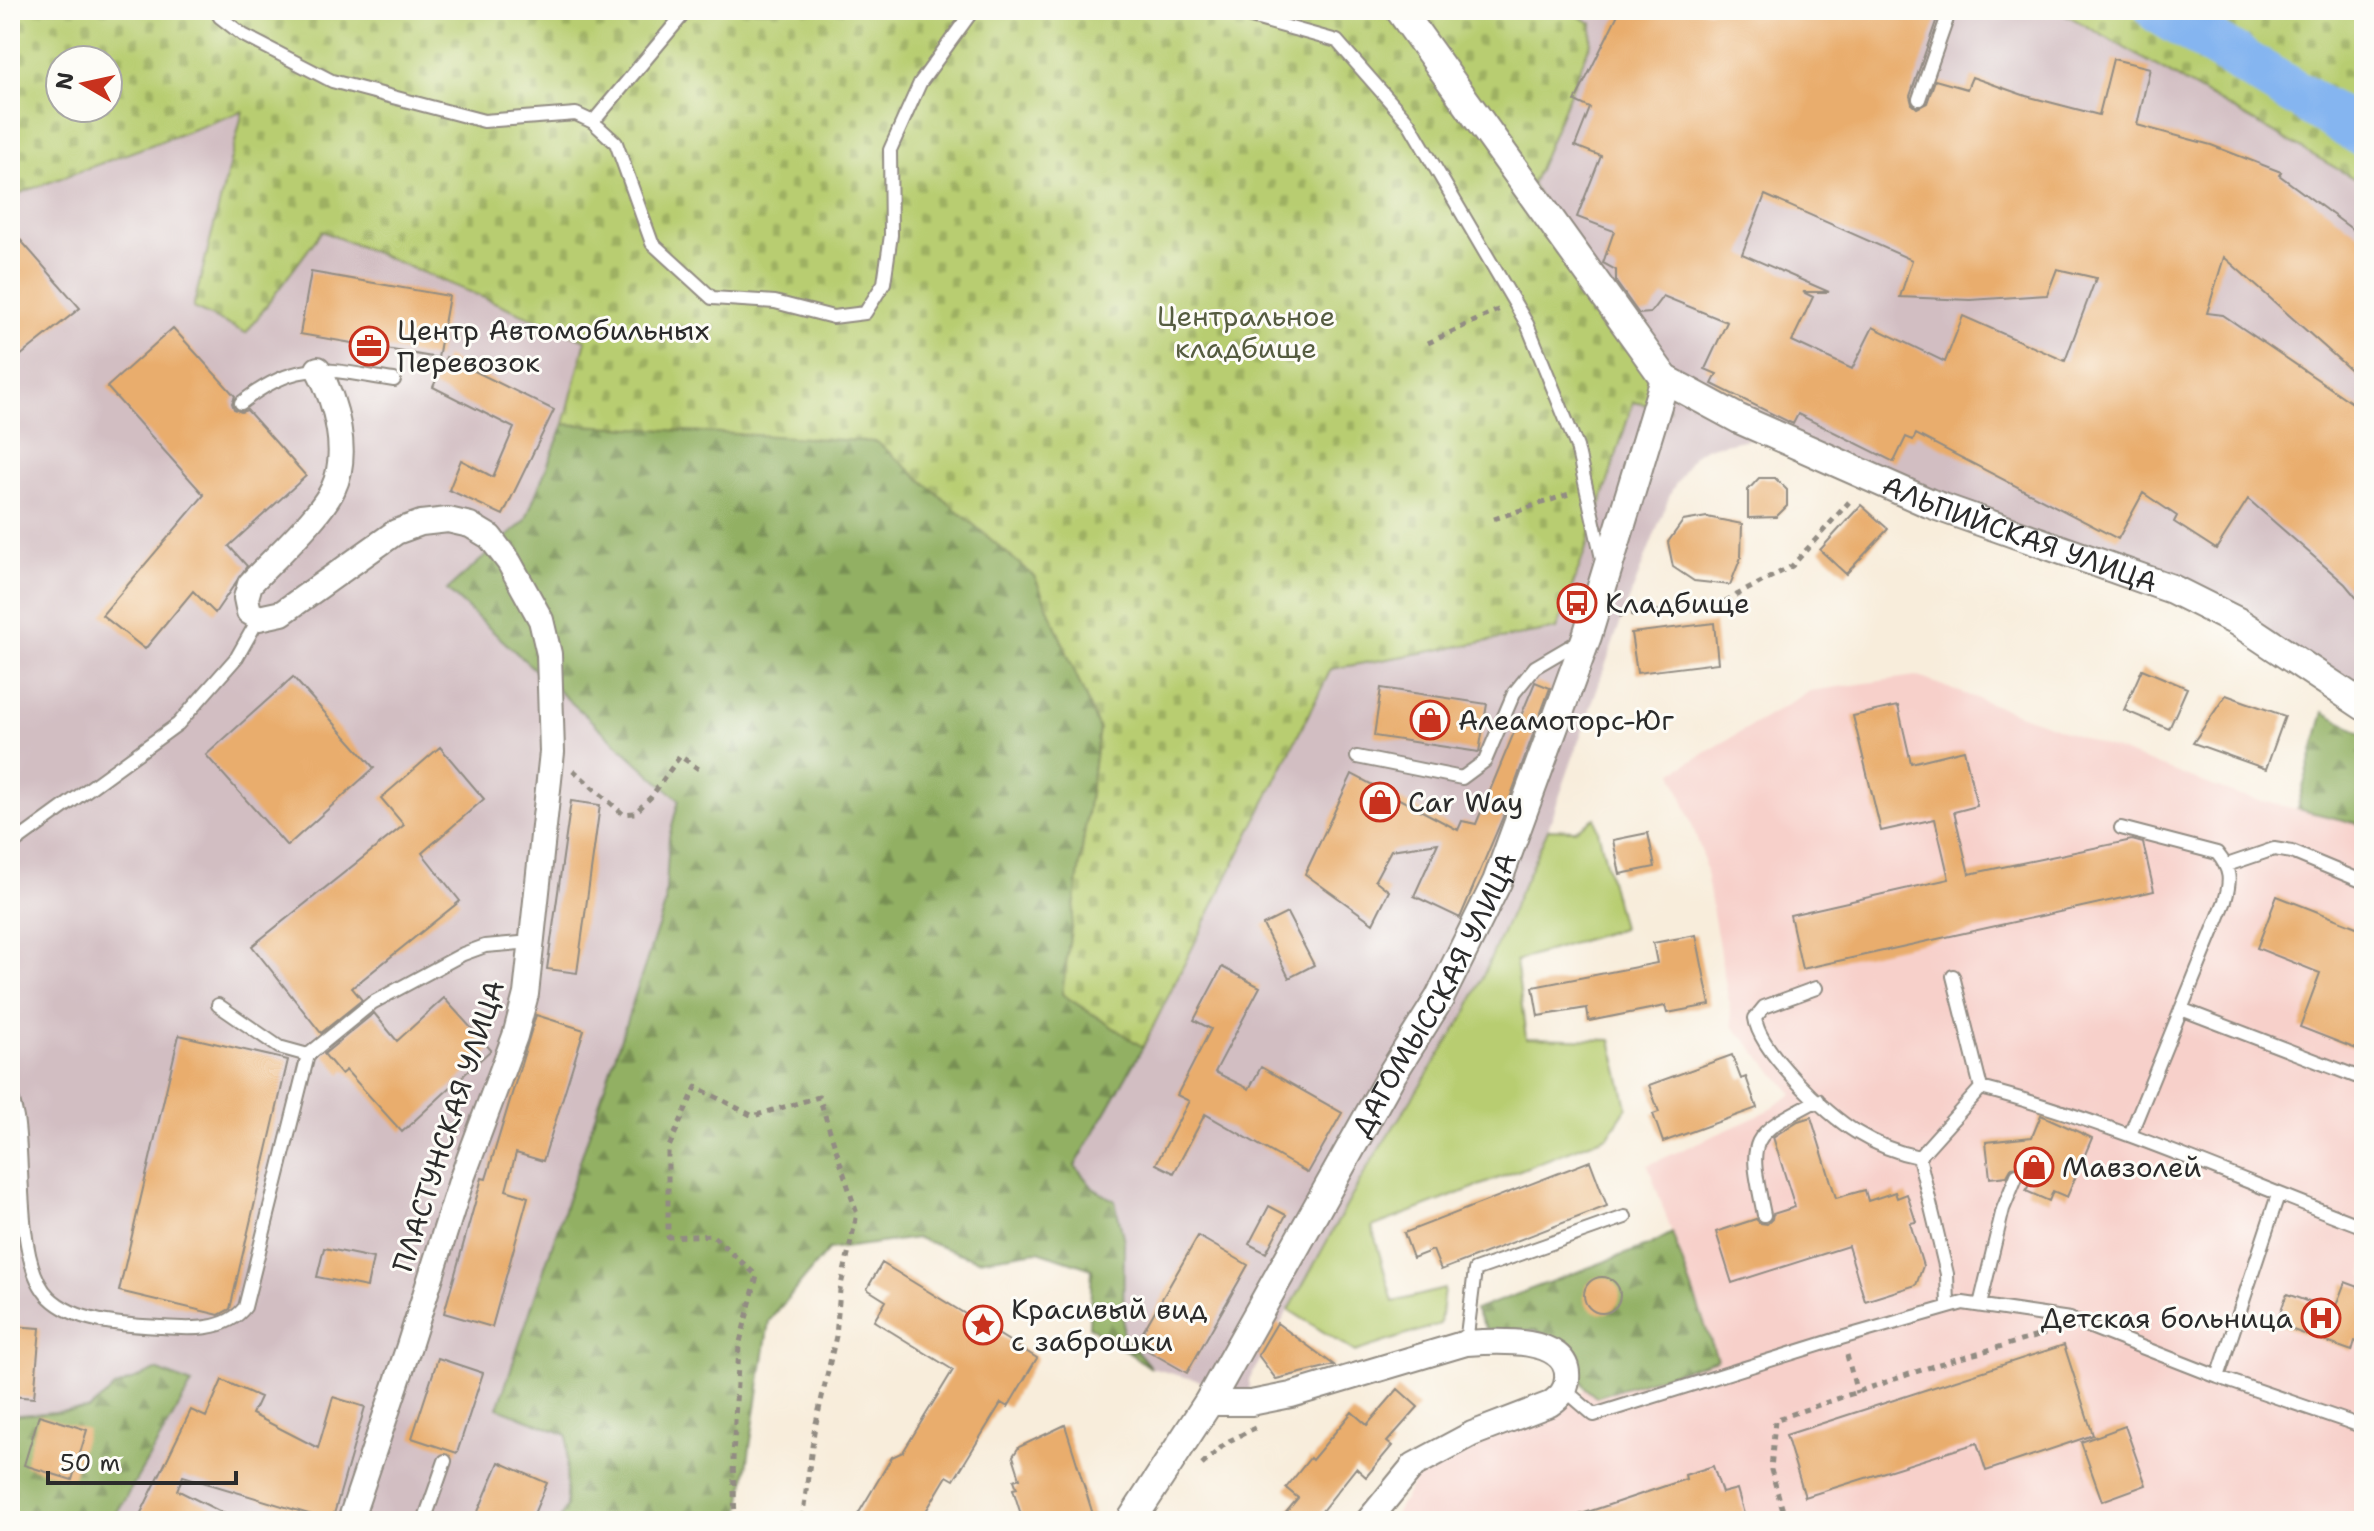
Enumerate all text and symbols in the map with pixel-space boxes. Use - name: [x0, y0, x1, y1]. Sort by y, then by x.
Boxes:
- north arrow: [44, 44, 124, 124]
- text: N: [49, 70, 80, 92]
- park label: Центральное кладбище: [1157, 297, 1335, 367]
- place label: Центр Автомобильных Перевозок: [397, 311, 709, 381]
- office icon: Центр Автомобильных Перевозок: [348, 325, 390, 367]
- street label: АЛЬПИЙСКАЯ УЛИЦА: [1876, 466, 2162, 601]
- bus stop icon: Кладбище: [1556, 582, 1598, 624]
- place label: Кладбище: [1605, 584, 1750, 622]
- shop icon: Алеамоторс-Юг: [1409, 699, 1451, 741]
- place label: Алеамоторс-Юг: [1458, 701, 1675, 739]
- shop icon: Car Way: [1359, 781, 1401, 823]
- place label: Car Way: [1408, 783, 1523, 821]
- street label: ДАГОМЫССКАЯ УЛИЦА: [1342, 847, 1525, 1143]
- street label: ПЛАСТУНСКАЯ УЛИЦА: [383, 975, 513, 1277]
- shop icon: Мавзолей: [2013, 1146, 2055, 1188]
- place label: Мавзолей: [2062, 1148, 2202, 1186]
- place label: Красивый вид с заброшки: [1011, 1290, 1208, 1360]
- hospital icon: Детская больница: [2300, 1297, 2342, 1339]
- place label: Детская больница: [2041, 1299, 2293, 1337]
- place icon: Красивый вид с заброшки: [962, 1304, 1004, 1346]
- scale bar: [48, 1435, 236, 1485]
- text: 50 m: [60, 1447, 120, 1479]

